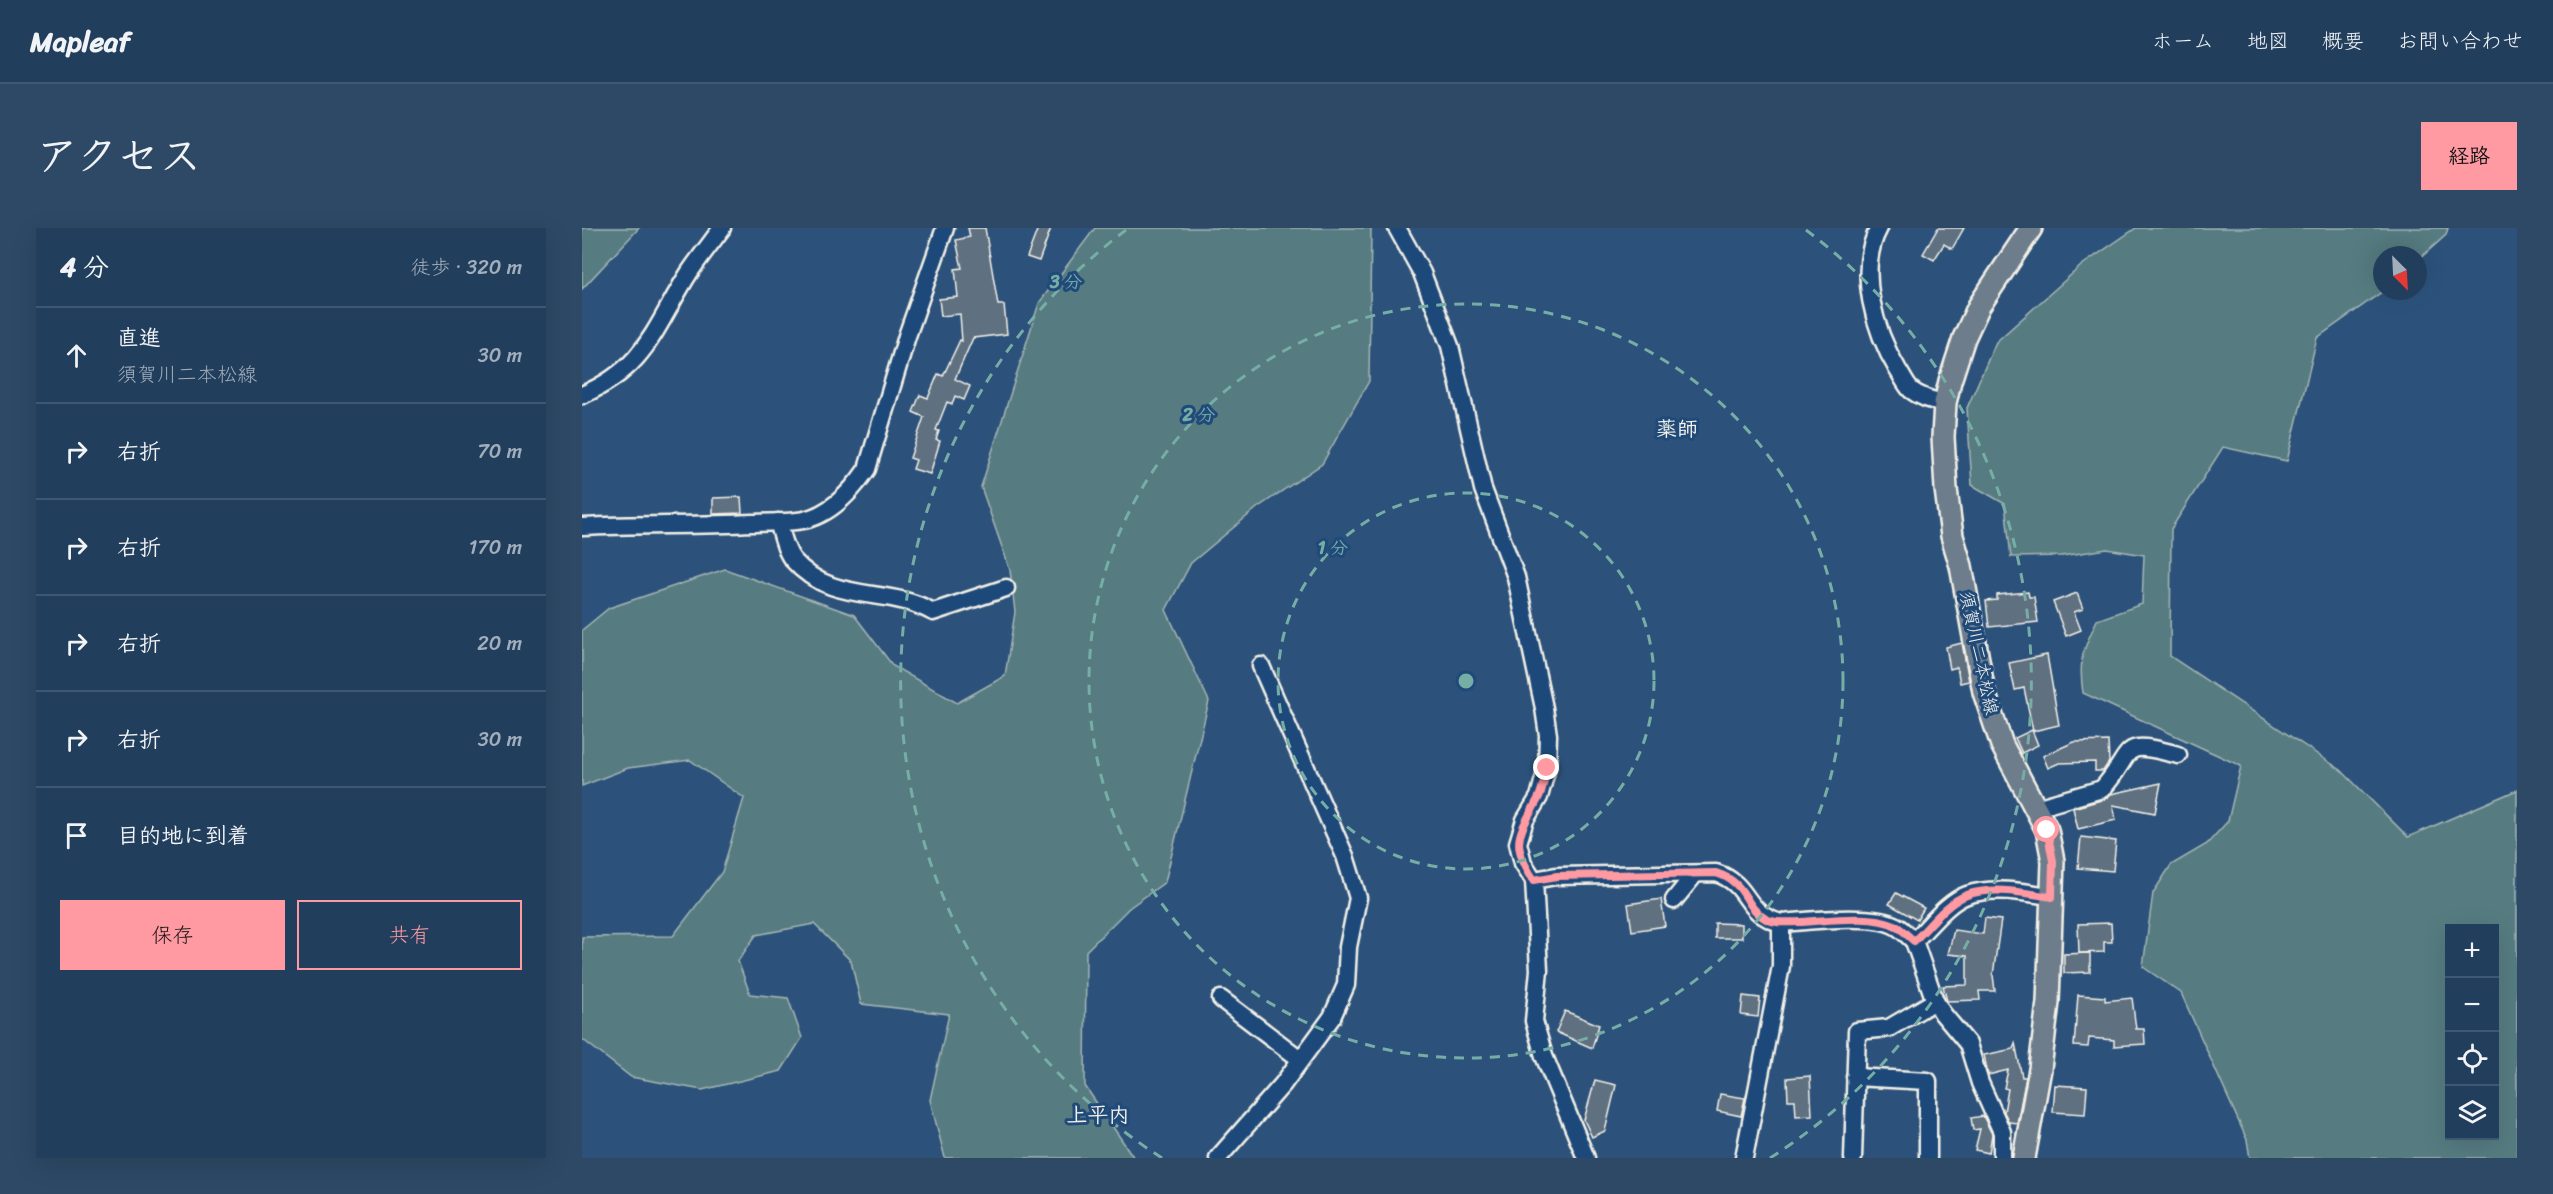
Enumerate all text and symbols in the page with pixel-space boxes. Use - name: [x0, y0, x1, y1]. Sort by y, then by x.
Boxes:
- text: Mapleaf: [30, 17, 130, 66]
- text: ホーム: [2152, 22, 2214, 60]
- text: 地図: [2247, 22, 2289, 60]
- text: 概要: [2322, 22, 2364, 60]
- text: お問い合わせ: [2397, 22, 2523, 60]
- text: アクセス: [36, 119, 201, 193]
- button: 経路: [2421, 122, 2517, 190]
- text: 4 分: [60, 244, 109, 290]
- north arrow: [2373, 246, 2427, 300]
- text: 徒歩 · 320 m: [411, 250, 522, 285]
- text: 3 分: [1049, 266, 1082, 298]
- text: 直進: [117, 318, 161, 357]
- text: 30 m: [478, 338, 522, 373]
- icon: ahead: [60, 339, 93, 372]
- text: 須賀川二本松線: [117, 357, 257, 392]
- text: 2 分: [1181, 399, 1216, 431]
- district label: 薬師: [1656, 410, 1698, 448]
- text: 右折: [117, 432, 161, 471]
- text: 70 m: [477, 434, 522, 469]
- icon: right: [60, 435, 93, 468]
- text: 右折: [117, 528, 161, 567]
- text: 170 m: [469, 530, 522, 565]
- icon: right: [60, 531, 93, 564]
- text: 1 分: [1318, 532, 1348, 564]
- street label: 須賀川二本松線: [1950, 588, 2008, 718]
- text: 右折: [117, 624, 161, 663]
- text: 20 m: [477, 626, 522, 661]
- icon: right: [60, 627, 93, 660]
- centre of rings: [1456, 671, 1476, 691]
- text: 右折: [117, 720, 161, 759]
- text: 30 m: [478, 722, 522, 757]
- icon: right: [60, 723, 93, 756]
- route end: [1533, 754, 1559, 780]
- text: 目的地に到着: [117, 816, 249, 855]
- route start: [2033, 816, 2059, 842]
- icon: arrive: [60, 819, 93, 852]
- button: 保存: [60, 900, 285, 970]
- button: 共有: [297, 900, 522, 970]
- map controls: [2445, 924, 2499, 1140]
- button: +: [2445, 924, 2499, 978]
- button: −: [2445, 978, 2499, 1032]
- button: locate: [2445, 1032, 2499, 1086]
- button: layers: [2445, 1086, 2499, 1140]
- district label: 上平内: [1067, 1096, 1130, 1134]

